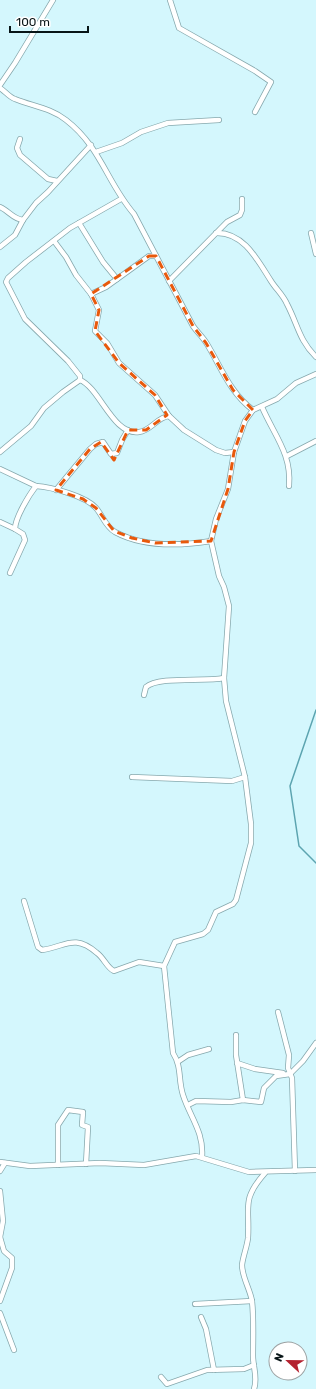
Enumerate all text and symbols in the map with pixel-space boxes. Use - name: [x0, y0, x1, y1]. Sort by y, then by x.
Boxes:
- scale bar: [10, 8, 88, 34]
- text: 100 m: [16, 15, 50, 29]
- north arrow: [268, 1341, 308, 1381]
- text: N: [272, 1351, 287, 1364]

